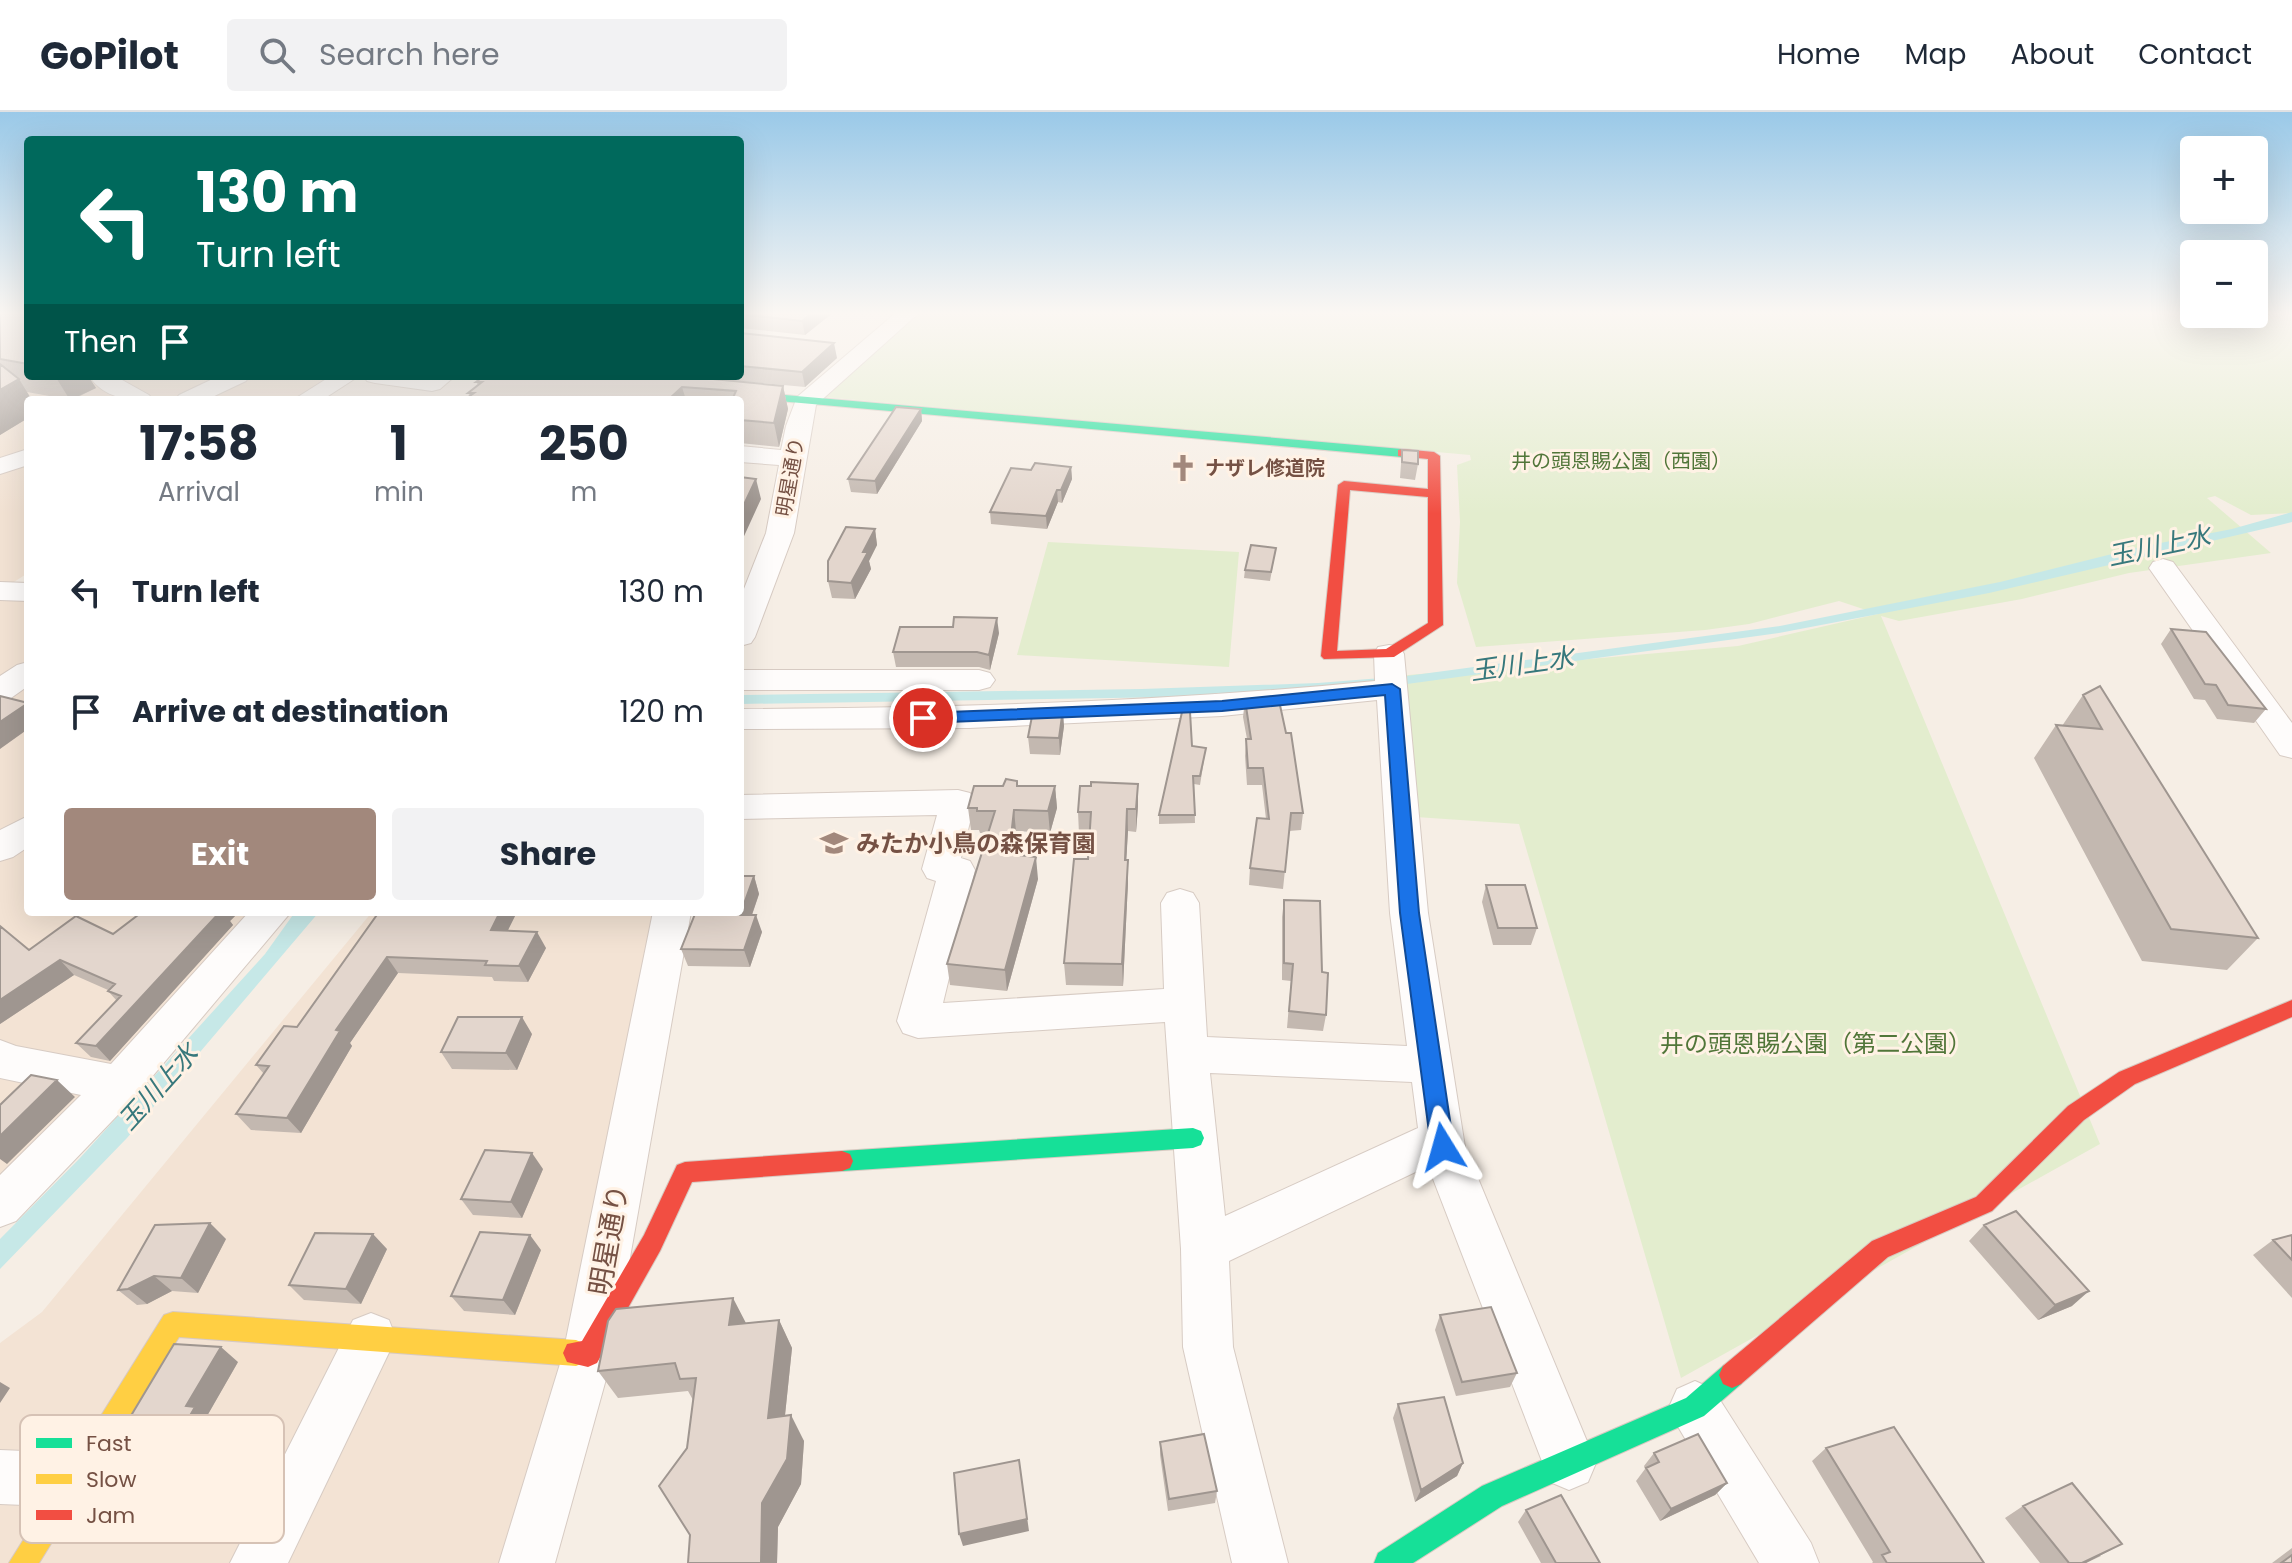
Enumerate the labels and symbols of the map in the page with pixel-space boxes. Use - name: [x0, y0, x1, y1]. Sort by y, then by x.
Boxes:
- street label: 明星通り: [769, 435, 811, 519]
- park label: 井の頭恩賜公園（西園）: [1511, 447, 1731, 475]
- church icon: ナザレ修道院: [1168, 453, 1198, 483]
- place label: ナザレ修道院: [1205, 454, 1325, 482]
- water label: 玉川上水: [2104, 517, 2217, 574]
- water label: 玉川上水: [1468, 639, 1579, 689]
- pin: [889, 684, 957, 752]
- place label: みたか小鳥の森保育園: [856, 827, 1096, 860]
- school or university icon: みたか小鳥の森保育園: [819, 828, 849, 858]
- park label: 井の頭恩賜公園（第二公園）: [1660, 1027, 1972, 1060]
- water label: 玉川上水: [110, 1034, 208, 1138]
- position arrow: [1401, 1105, 1485, 1189]
- street label: 明星通り: [580, 1181, 638, 1299]
- legend: [20, 1415, 284, 1543]
- text: Fast: [86, 1428, 131, 1459]
- text: Slow: [86, 1464, 136, 1495]
- text: Jam: [86, 1500, 135, 1531]

